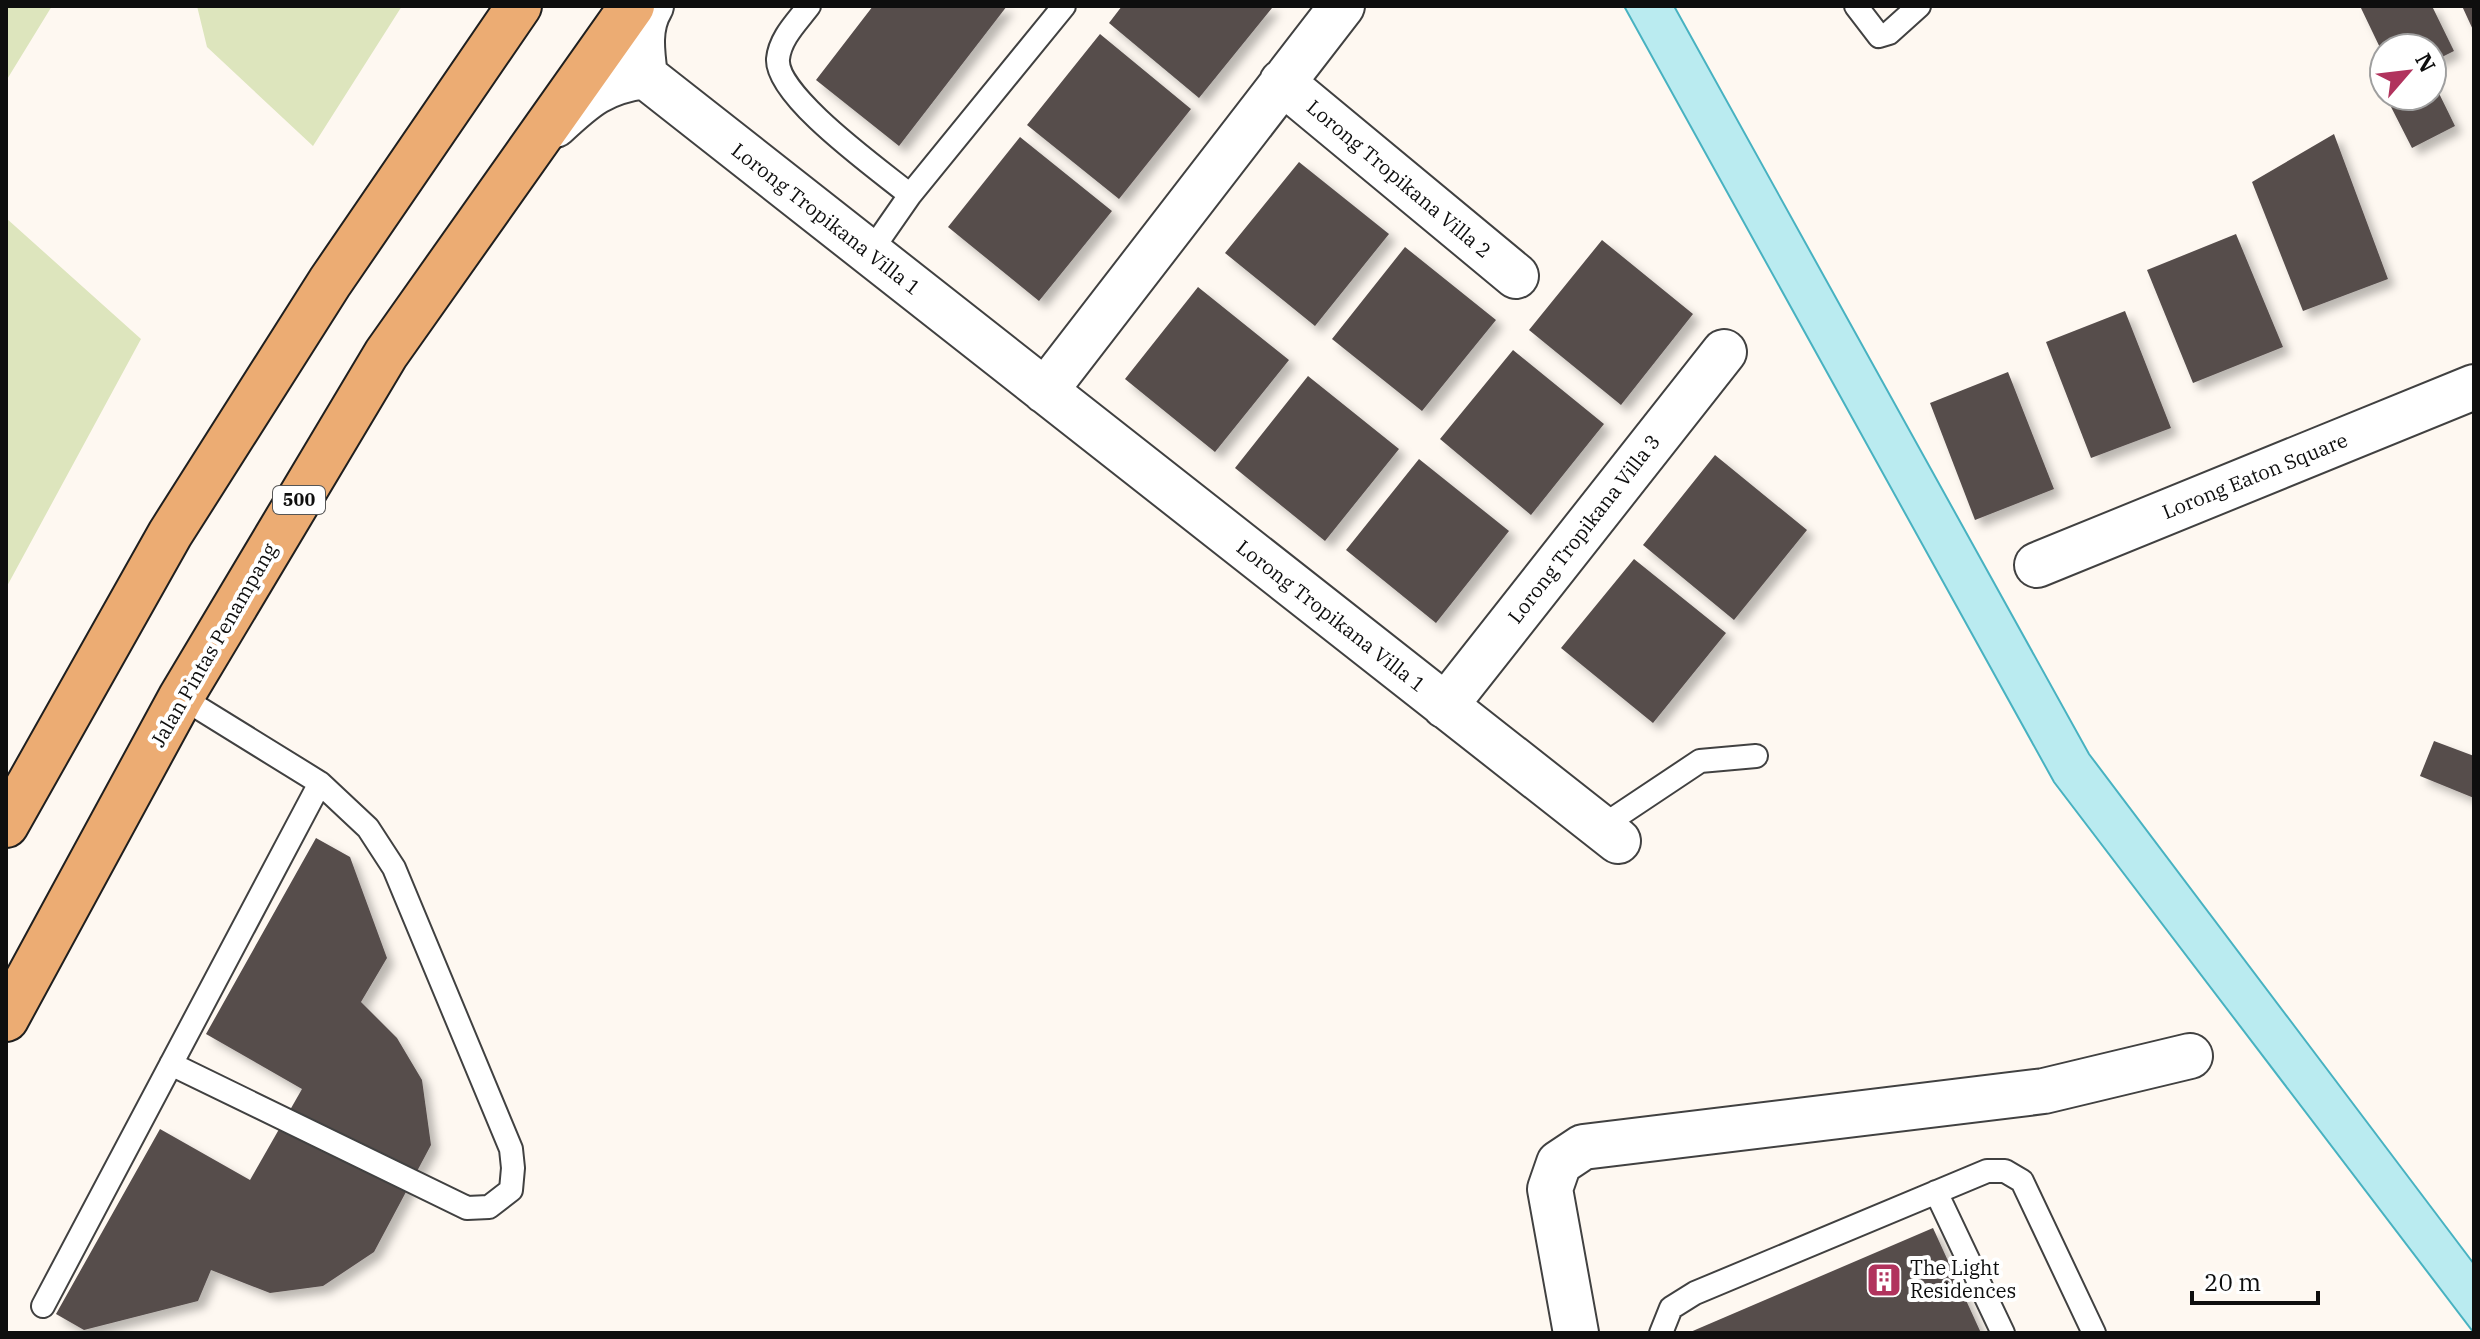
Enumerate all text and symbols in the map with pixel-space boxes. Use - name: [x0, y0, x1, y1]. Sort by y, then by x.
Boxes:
- north arrow: [2368, 32, 2448, 112]
- text: N: [2409, 48, 2443, 77]
- street label: Lorong Tropikana Villa 2: [1302, 93, 1497, 264]
- street label: Lorong Tropikana Villa 1: [726, 136, 926, 301]
- street label: Lorong Eaton Square: [2158, 426, 2351, 525]
- street label: Lorong Tropikana Villa 3: [1501, 429, 1666, 629]
- road number: 500: [273, 486, 325, 514]
- street label: Lorong Tropikana Villa 1: [1231, 533, 1431, 698]
- street label: Jalan Pintas Penampang: [144, 538, 283, 751]
- place label: The Light Residences: [1910, 1254, 2016, 1304]
- scale bar: [2192, 1255, 2318, 1305]
- building icon: The Light Residences: [1865, 1261, 1903, 1299]
- text: 20 m: [2204, 1266, 2261, 1298]

